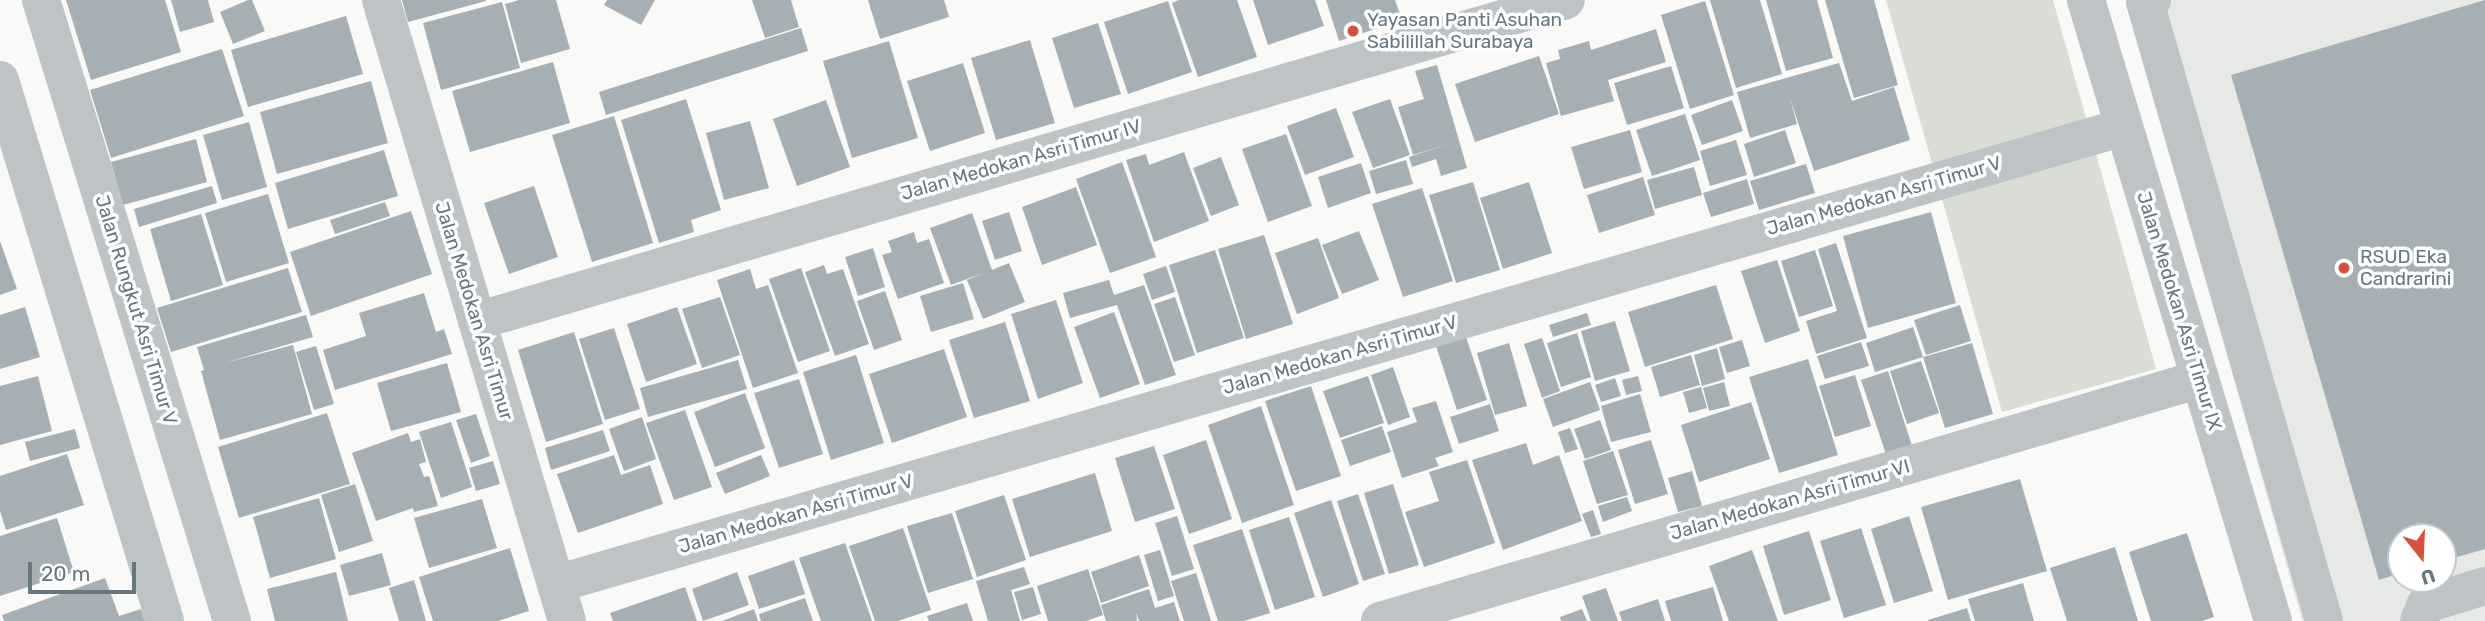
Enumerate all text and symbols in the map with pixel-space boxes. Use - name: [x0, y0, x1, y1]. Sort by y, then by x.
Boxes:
- place label: Yayasan Panti Asuhan Sabilillah Surabaya: [1367, 9, 1563, 53]
- marker: Yayasan Panti Asuhan Sabilillah Surabaya: [1345, 23, 1361, 39]
- street label: Jalan Medokan Asri Timur IV: [898, 115, 1144, 205]
- street label: Jalan Medokan Asri Timur V: [1763, 151, 2005, 241]
- street label: Jalan Medokan Asri Timur IX: [2132, 188, 2226, 434]
- street label: Jalan Rungkut Asri Timur V: [90, 191, 182, 429]
- street label: Jalan Medokan Asri Timur: [430, 199, 518, 423]
- place label: RSUD Eka Candrarini: [2360, 246, 2451, 290]
- marker: RSUD Eka Candrarini: [2334, 258, 2354, 278]
- street label: Jalan Medokan Asri Timur V: [1219, 310, 1461, 400]
- street label: Jalan Medokan Asri Timur VI: [1667, 455, 1913, 545]
- street label: Jalan Medokan Asri Timur V: [675, 469, 917, 559]
- north arrow: [2387, 523, 2457, 593]
- scale bar: [32, 548, 140, 592]
- text: 20 m: [41, 561, 90, 586]
- text: U: [2418, 563, 2438, 590]

